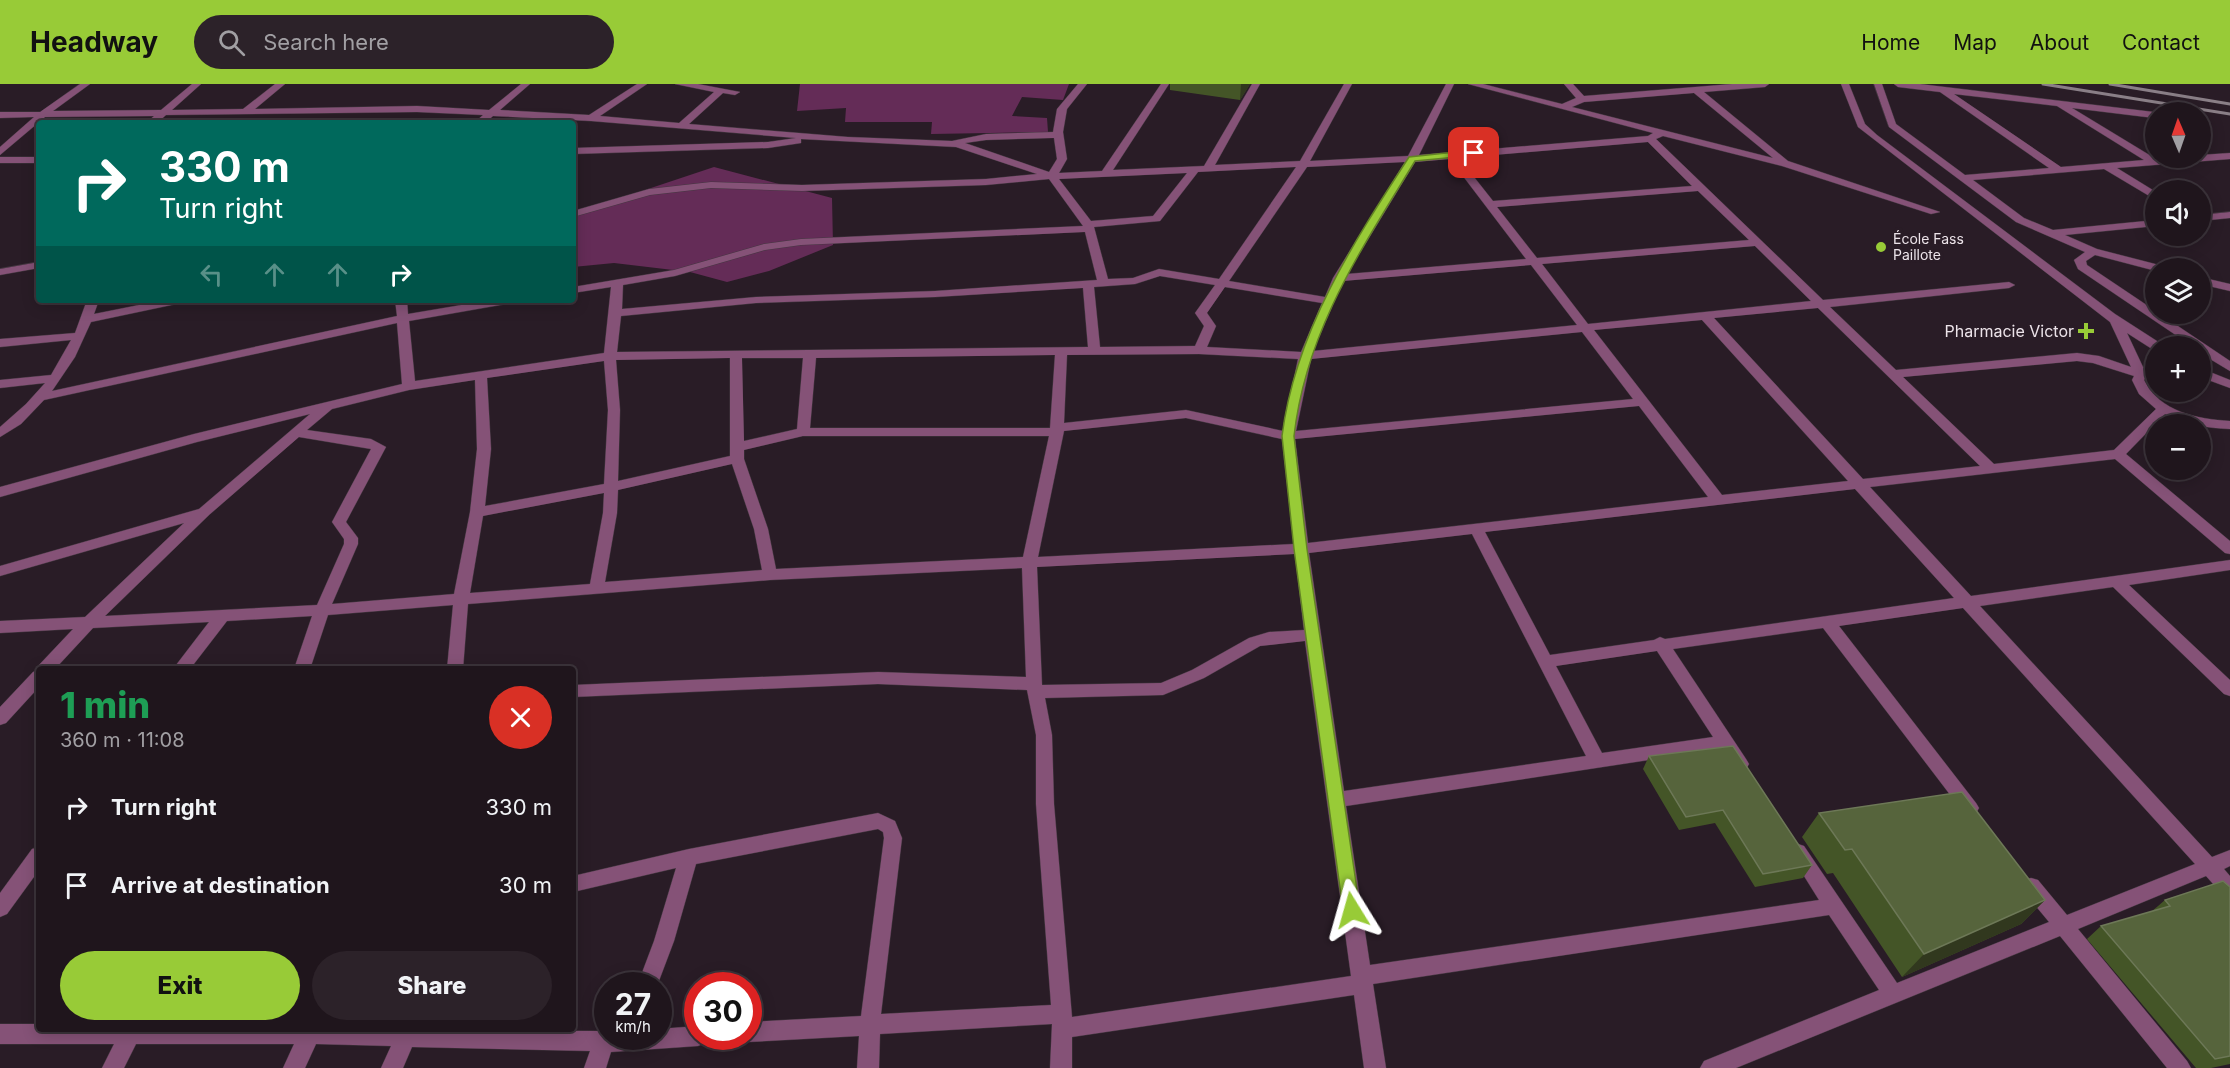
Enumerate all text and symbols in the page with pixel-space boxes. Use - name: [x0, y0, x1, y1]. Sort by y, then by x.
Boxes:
- search box: [194, 15, 614, 69]
- text: Headway: [30, 25, 158, 59]
- icon: search: [215, 26, 248, 59]
- text: Search here: [263, 29, 389, 55]
- text: Home: [1861, 30, 1920, 55]
- text: Map: [1953, 30, 1997, 55]
- text: About: [2030, 30, 2089, 55]
- text: Contact: [2122, 30, 2200, 55]
- north arrow: [2145, 102, 2211, 168]
- map controls: [2145, 102, 2211, 480]
- pin: [1448, 127, 1499, 178]
- icon: arrive: [1457, 136, 1490, 169]
- text: 330 m: [159, 141, 290, 192]
- icon: right: [60, 144, 138, 222]
- button: sound: [2145, 180, 2211, 246]
- text: Turn right: [159, 192, 283, 225]
- place label: École Fass Paillote: [1893, 230, 1964, 263]
- marker: École Fass Paillote: [1874, 240, 1888, 254]
- icon: left: [195, 258, 228, 291]
- icon: ahead: [258, 258, 291, 291]
- icon: ahead: [321, 258, 354, 291]
- icon: right: [384, 258, 417, 291]
- button: layers: [2145, 258, 2211, 324]
- place label: Pharmacie Victor: [1944, 321, 2074, 341]
- marker: Pharmacie Victor: [2079, 324, 2093, 338]
- button: +: [2145, 336, 2211, 402]
- button: −: [2145, 414, 2211, 480]
- text: 1 min: [60, 683, 150, 727]
- button: close: [489, 686, 552, 749]
- text: 360 m · 11:08: [60, 728, 185, 752]
- icon: right: [60, 791, 93, 824]
- text: Turn right: [111, 794, 217, 820]
- text: 330 m: [485, 794, 552, 820]
- icon: arrive: [60, 869, 93, 902]
- text: Arrive at destination: [111, 872, 330, 898]
- text: 30 m: [499, 872, 552, 898]
- position arrow: [1320, 878, 1384, 942]
- button: Exit: [60, 951, 300, 1020]
- button: Share: [312, 951, 552, 1020]
- speed limit sign: 30: [684, 972, 762, 1050]
- text: 27: [615, 986, 651, 1022]
- text: km/h: [615, 1017, 651, 1036]

